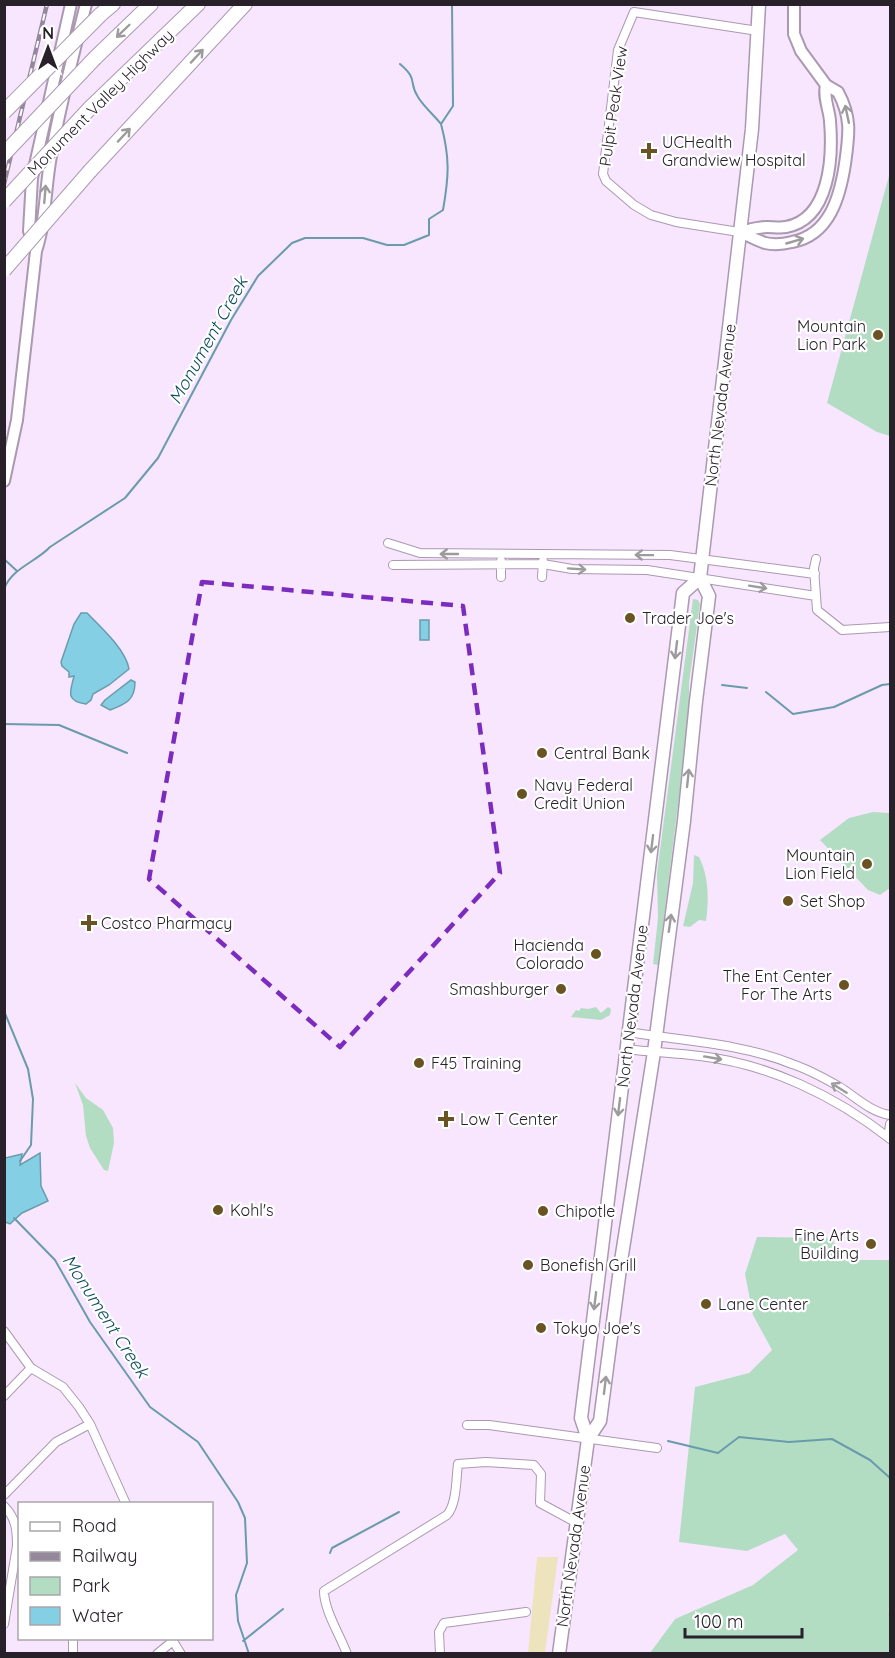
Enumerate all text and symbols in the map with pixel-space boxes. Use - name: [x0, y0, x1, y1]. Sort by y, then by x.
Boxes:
- north arrow: [18, 18, 78, 78]
- text: N: [42, 23, 54, 43]
- one-way arrow: [116, 24, 131, 38]
- street label: Monument Valley Highway: [23, 25, 177, 179]
- street label: Pulpit Peak View: [595, 44, 631, 168]
- one-way arrow: [190, 48, 204, 63]
- one-way arrow: [840, 105, 852, 124]
- one-way arrow: [117, 127, 131, 142]
- place label: UCHealth Grandview Hospital: [662, 132, 806, 170]
- marker: UCHealth Grandview Hospital: [640, 142, 658, 160]
- one-way arrow: [40, 184, 51, 204]
- one-way arrow: [785, 234, 804, 246]
- water label: Monument Creek: [163, 271, 253, 408]
- place label: Mountain Lion Park: [797, 316, 866, 354]
- street label: North Nevada Avenue: [700, 323, 740, 487]
- marker: Mountain Lion Park: [871, 328, 885, 342]
- one-way arrow: [439, 548, 459, 559]
- one-way arrow: [634, 549, 654, 561]
- one-way arrow: [567, 563, 587, 574]
- one-way arrow: [747, 582, 767, 593]
- place label: Trader Joe's: [642, 608, 734, 628]
- marker: Trader Joe's: [623, 611, 637, 625]
- one-way arrow: [670, 640, 681, 659]
- place label: Central Bank: [554, 743, 650, 763]
- marker: Central Bank: [535, 746, 549, 760]
- one-way arrow: [683, 769, 694, 789]
- place label: Navy Federal Credit Union: [534, 775, 633, 813]
- marker: Navy Federal Credit Union: [515, 787, 529, 801]
- one-way arrow: [646, 833, 657, 853]
- place label: Mountain Lion Field: [785, 845, 855, 883]
- marker: Mountain Lion Field: [860, 857, 874, 871]
- place label: Set Shop: [800, 891, 865, 911]
- marker: Set Shop: [781, 894, 795, 908]
- place label: Costco Pharmacy: [101, 913, 232, 933]
- one-way arrow: [665, 913, 676, 933]
- marker: Costco Pharmacy: [82, 916, 96, 930]
- street label: North Nevada Avenue: [612, 924, 652, 1088]
- place label: Hacienda Colorado: [513, 935, 584, 973]
- marker: Hacienda Colorado: [589, 947, 603, 961]
- place label: The Ent Center For The Arts: [722, 966, 832, 1004]
- marker: The Ent Center For The Arts: [837, 978, 851, 992]
- place label: Smashburger: [450, 979, 549, 999]
- marker: Smashburger: [554, 982, 568, 996]
- place label: F45 Training: [431, 1053, 521, 1073]
- one-way arrow: [702, 1053, 722, 1064]
- marker: F45 Training: [412, 1056, 426, 1070]
- one-way arrow: [831, 1081, 848, 1093]
- one-way arrow: [613, 1097, 624, 1117]
- place label: Low T Center: [460, 1109, 558, 1129]
- marker: Low T Center: [437, 1110, 455, 1128]
- place label: Kohl's: [230, 1200, 274, 1220]
- place label: Chipotle: [555, 1201, 615, 1221]
- marker: Kohl's: [211, 1203, 225, 1217]
- marker: Chipotle: [536, 1204, 550, 1218]
- place label: Fine Arts Building: [794, 1225, 859, 1263]
- marker: Fine Arts Building: [864, 1237, 878, 1251]
- water label: Monument Creek: [58, 1250, 155, 1383]
- place label: Bonefish Grill: [540, 1255, 637, 1275]
- marker: Bonefish Grill: [521, 1258, 535, 1272]
- one-way arrow: [589, 1290, 600, 1310]
- place label: Lane Center: [718, 1294, 808, 1314]
- marker: Lane Center: [699, 1297, 713, 1311]
- place label: Tokyo Joe's: [553, 1318, 640, 1338]
- marker: Tokyo Joe's: [534, 1321, 548, 1335]
- one-way arrow: [599, 1375, 610, 1395]
- street label: North Nevada Avenue: [552, 1464, 594, 1628]
- legend: [18, 1502, 213, 1640]
- text: Road: [72, 1514, 117, 1537]
- text: Railway: [72, 1544, 138, 1567]
- text: Park: [72, 1574, 110, 1597]
- scale bar: [685, 1601, 802, 1639]
- text: Water: [72, 1604, 123, 1627]
- text: 100 m: [694, 1610, 743, 1633]

